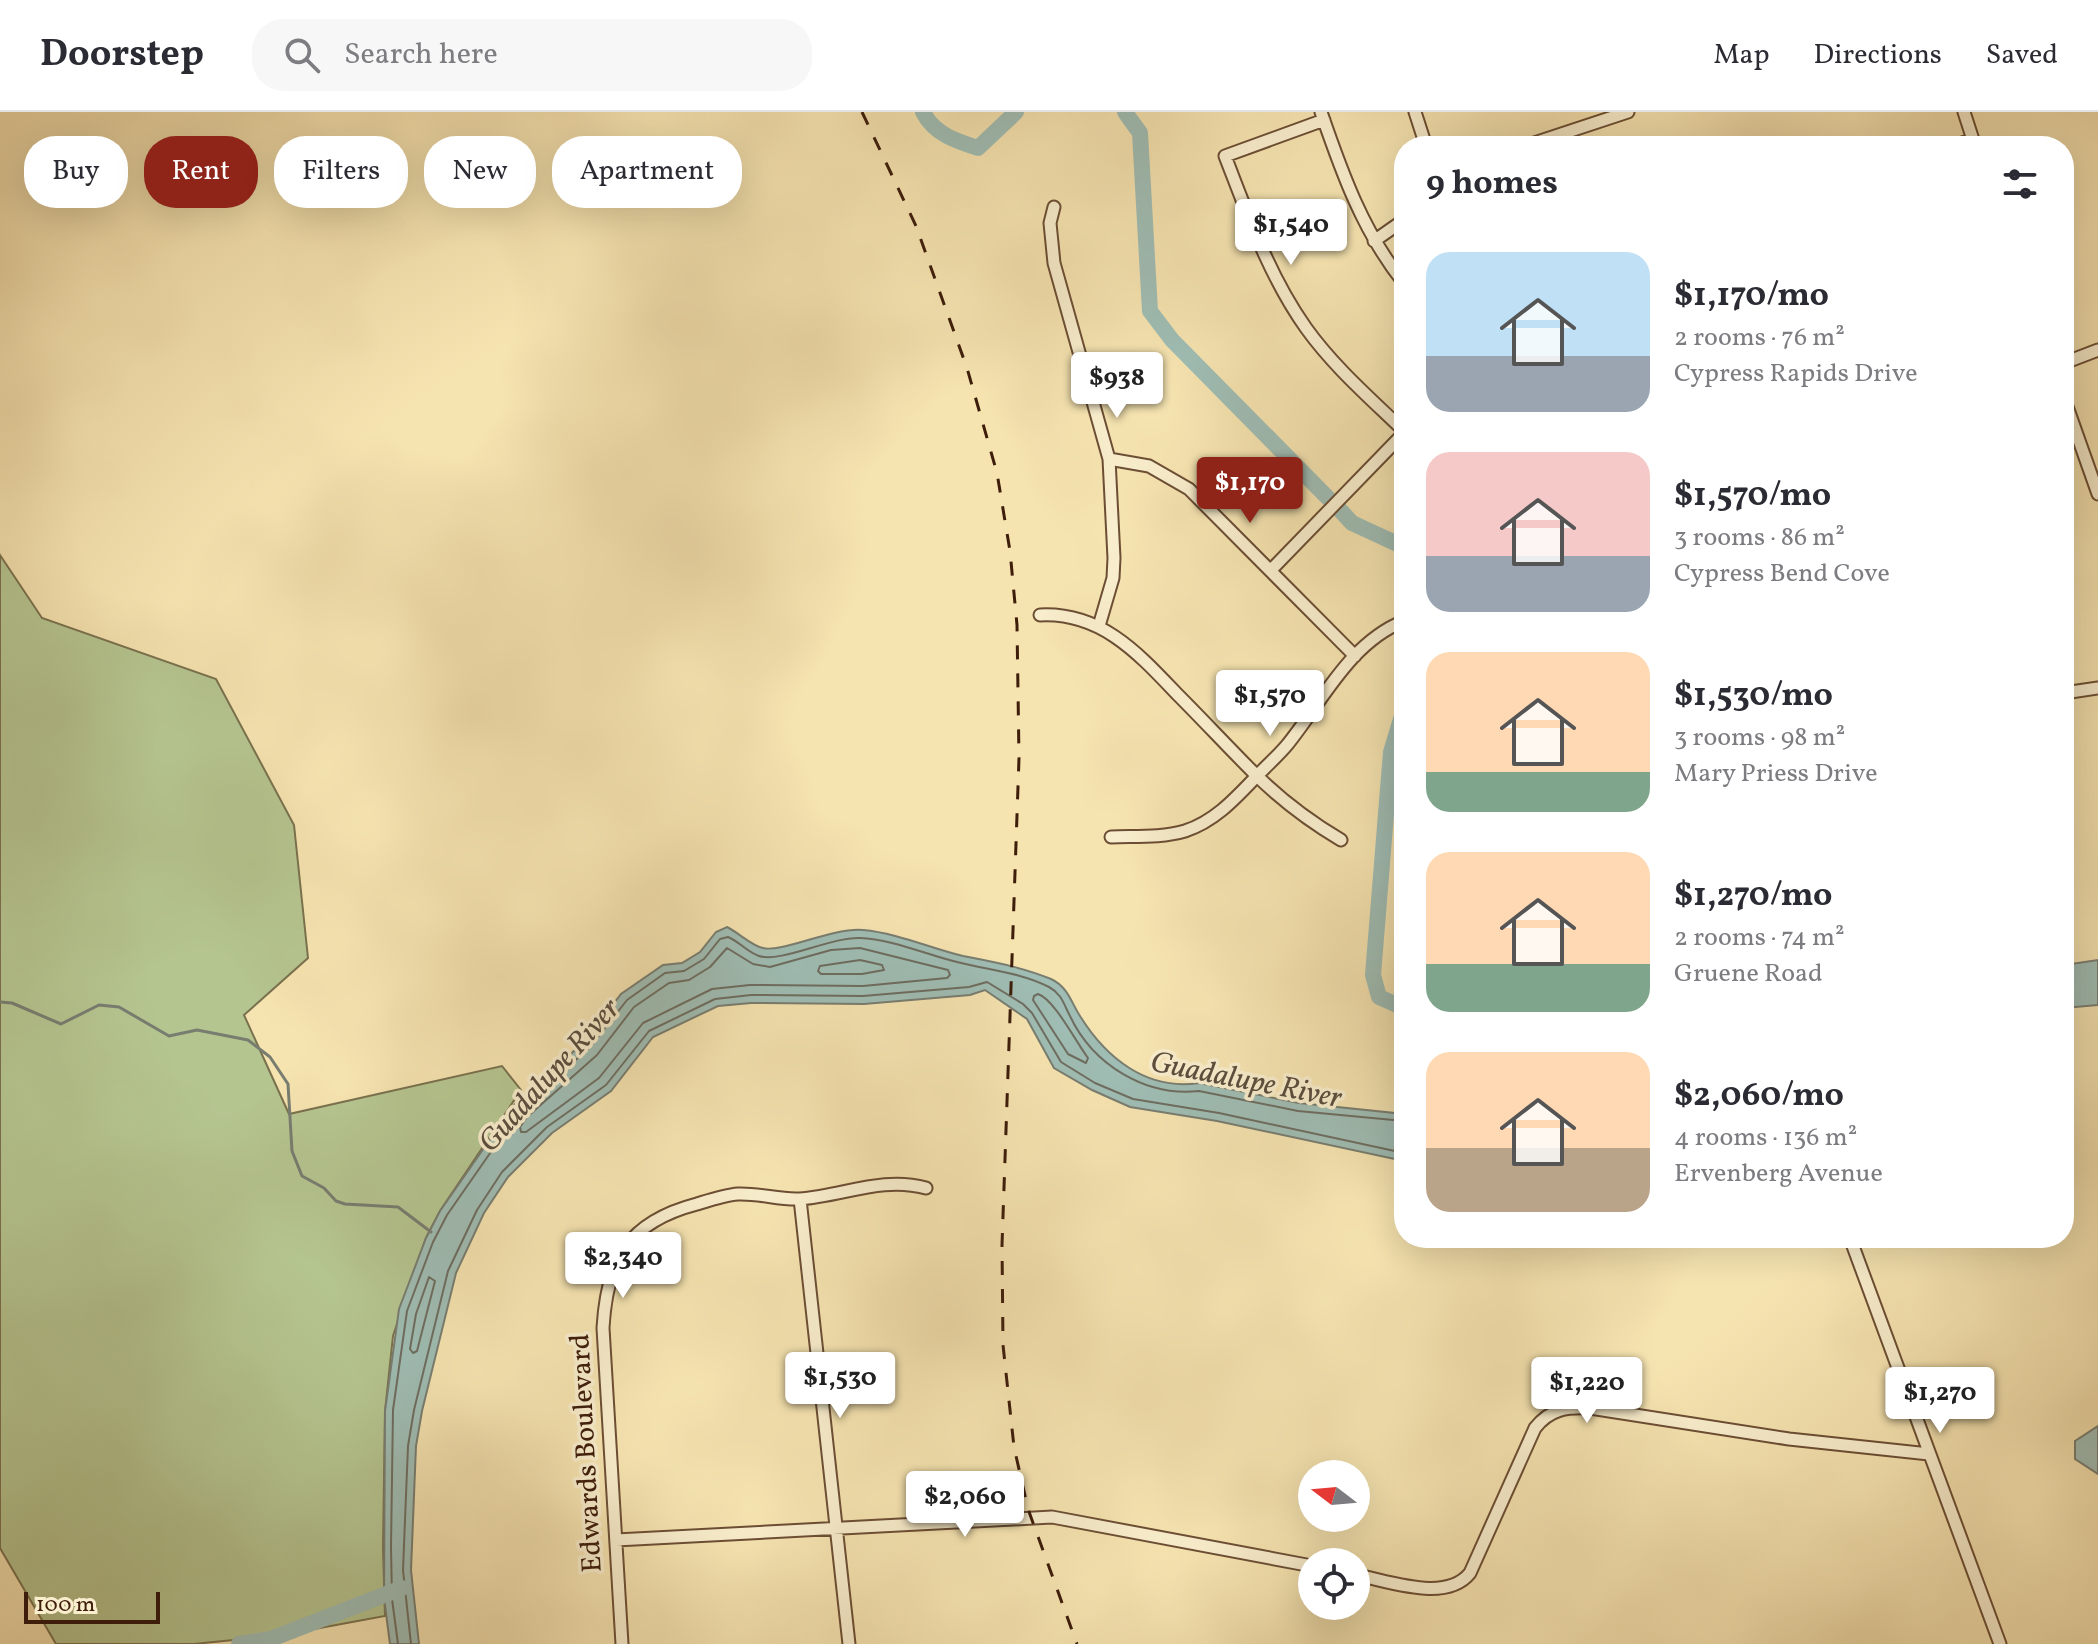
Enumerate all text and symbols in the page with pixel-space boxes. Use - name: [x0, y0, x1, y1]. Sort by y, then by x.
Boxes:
- search box: [252, 19, 812, 91]
- text: Doorstep: [40, 29, 204, 82]
- icon: search: [280, 33, 324, 77]
- text: Search here: [344, 34, 498, 76]
- text: Map: [1714, 36, 1770, 75]
- text: Directions: [1814, 36, 1942, 75]
- text: Saved: [1986, 36, 2058, 75]
- chip: Buy: [24, 136, 128, 208]
- chip: Rent: [144, 136, 258, 208]
- chip: Filters: [274, 136, 408, 208]
- chip: New: [424, 136, 536, 208]
- chip: Apartment: [552, 136, 742, 208]
- text: 9 homes: [1426, 161, 1558, 208]
- icon: filters: [1998, 162, 2042, 206]
- pin: $1,540: [1226, 199, 1356, 267]
- text: $1,540: [1253, 207, 1329, 243]
- text: $1,170/mo: [1674, 273, 1829, 320]
- icon: home: [1490, 284, 1586, 380]
- text: 2 rooms · 76 m²: [1674, 320, 1845, 356]
- pin: $938: [1070, 352, 1164, 420]
- text: Cypress Rapids Drive: [1674, 356, 1918, 392]
- text: $938: [1089, 360, 1145, 396]
- pin: $1,170: [1185, 457, 1315, 525]
- text: $1,170: [1215, 465, 1285, 501]
- text: $1,570/mo: [1674, 473, 1831, 520]
- icon: home: [1490, 484, 1586, 580]
- text: 3 rooms · 86 m²: [1674, 520, 1845, 556]
- text: Cypress Bend Cove: [1674, 556, 1890, 592]
- pin: $1,570: [1205, 670, 1335, 738]
- text: $1,530/mo: [1674, 673, 1833, 720]
- text: $1,570: [1234, 678, 1306, 714]
- icon: home: [1490, 684, 1586, 780]
- text: 3 rooms · 98 m²: [1674, 720, 1845, 756]
- text: Mary Priess Drive: [1674, 756, 1878, 792]
- text: $1,270/mo: [1674, 873, 1833, 920]
- icon: home: [1490, 884, 1586, 980]
- text: 2 rooms · 74 m²: [1674, 920, 1845, 956]
- text: Gruene Road: [1674, 956, 1823, 992]
- water label: Guadalupe River: [469, 989, 631, 1162]
- water label: Guadalupe River: [1147, 1042, 1346, 1120]
- text: $2,060/mo: [1674, 1073, 1844, 1120]
- icon: home: [1490, 1084, 1586, 1180]
- text: 4 rooms · 136 m²: [1674, 1120, 1857, 1156]
- text: Ervenberg Avenue: [1674, 1156, 1883, 1192]
- pin: $2,340: [558, 1232, 688, 1300]
- text: $2,340: [583, 1240, 663, 1276]
- street label: Edwards Boulevard: [561, 1333, 613, 1573]
- pin: $1,530: [775, 1352, 905, 1420]
- pin: $1,220: [1522, 1357, 1652, 1425]
- text: $1,530: [803, 1360, 877, 1396]
- text: $1,220: [1549, 1365, 1625, 1401]
- pin: $1,270: [1875, 1367, 2005, 1435]
- text: $1,270: [1903, 1375, 1977, 1411]
- north arrow: [1298, 1460, 1370, 1532]
- map controls: [1298, 1460, 1370, 1620]
- pin: $2,060: [900, 1471, 1030, 1539]
- text: $2,060: [924, 1479, 1006, 1515]
- button: locate: [1298, 1548, 1370, 1620]
- scale bar: [24, 1588, 160, 1624]
- text: 100 m: [36, 1590, 95, 1621]

